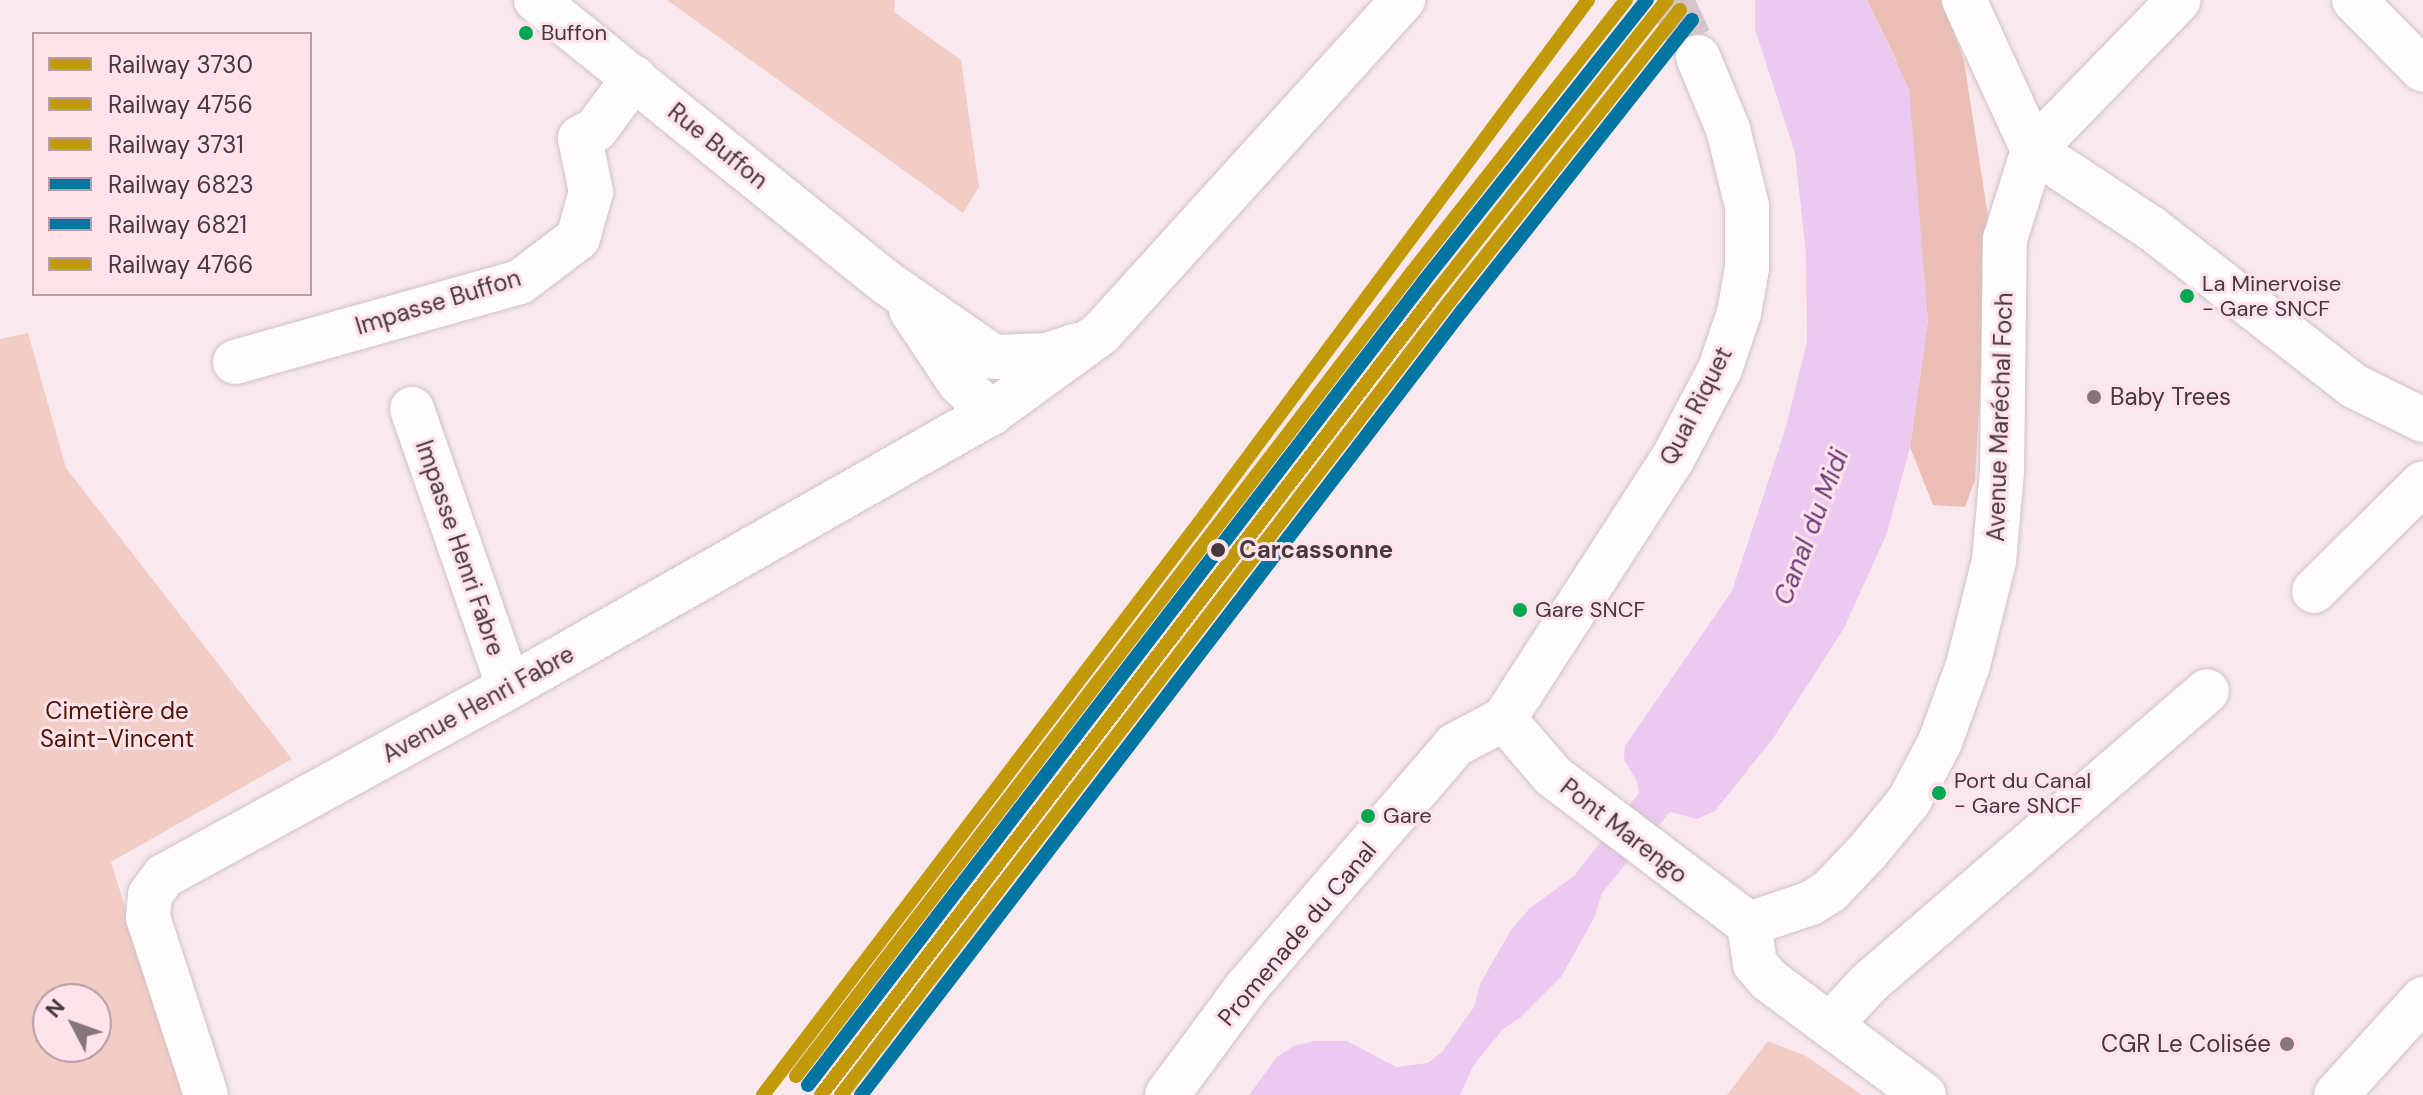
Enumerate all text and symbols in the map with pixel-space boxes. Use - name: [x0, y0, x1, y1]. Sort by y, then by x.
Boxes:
- place label: Buffon: [541, 20, 607, 46]
- marker: Buffon: [518, 25, 534, 41]
- legend: [32, 32, 312, 296]
- text: Railway 3730: [108, 49, 253, 80]
- text: Railway 4756: [108, 89, 253, 120]
- street label: Rue Buffon: [662, 97, 774, 195]
- text: Railway 3731: [108, 129, 244, 160]
- text: Railway 6823: [108, 169, 254, 200]
- text: Railway 6821: [108, 209, 247, 240]
- text: Railway 4766: [108, 249, 253, 280]
- street label: Impasse Buffon: [352, 263, 524, 341]
- place label: La Minervoise - Gare SNCF: [2202, 270, 2341, 322]
- marker: La Minervoise - Gare SNCF: [2179, 288, 2195, 304]
- street label: Avenue Maréchal Foch: [1981, 292, 2019, 542]
- street label: Quai Riquet: [1654, 342, 1738, 470]
- place label: Baby Trees: [2110, 383, 2231, 411]
- marker: Baby Trees: [2085, 388, 2103, 406]
- street label: Impasse Henri Fabre: [410, 436, 510, 660]
- water label: Canal du Midi: [1768, 445, 1856, 609]
- marker: Carcassonne: [1204, 536, 1232, 564]
- place label: Carcassonne: [1239, 536, 1393, 564]
- place label: Gare SNCF: [1535, 597, 1645, 623]
- marker: Gare SNCF: [1512, 602, 1528, 618]
- street label: Avenue Henri Fabre: [377, 639, 579, 769]
- park label: Cimetière de Saint-Vincent: [40, 697, 194, 753]
- place label: Port du Canal - Gare SNCF: [1954, 767, 2091, 818]
- street label: Pont Marengo: [1555, 772, 1693, 890]
- marker: Port du Canal - Gare SNCF: [1931, 785, 1947, 801]
- place label: Gare: [1383, 803, 1432, 829]
- marker: Gare: [1360, 808, 1376, 824]
- street label: Promenade du Canal: [1212, 836, 1382, 1032]
- north arrow: [32, 983, 112, 1063]
- text: N: [39, 993, 71, 1024]
- place label: CGR Le Colisée: [2101, 1030, 2271, 1058]
- marker: CGR Le Colisée: [2278, 1035, 2296, 1053]

